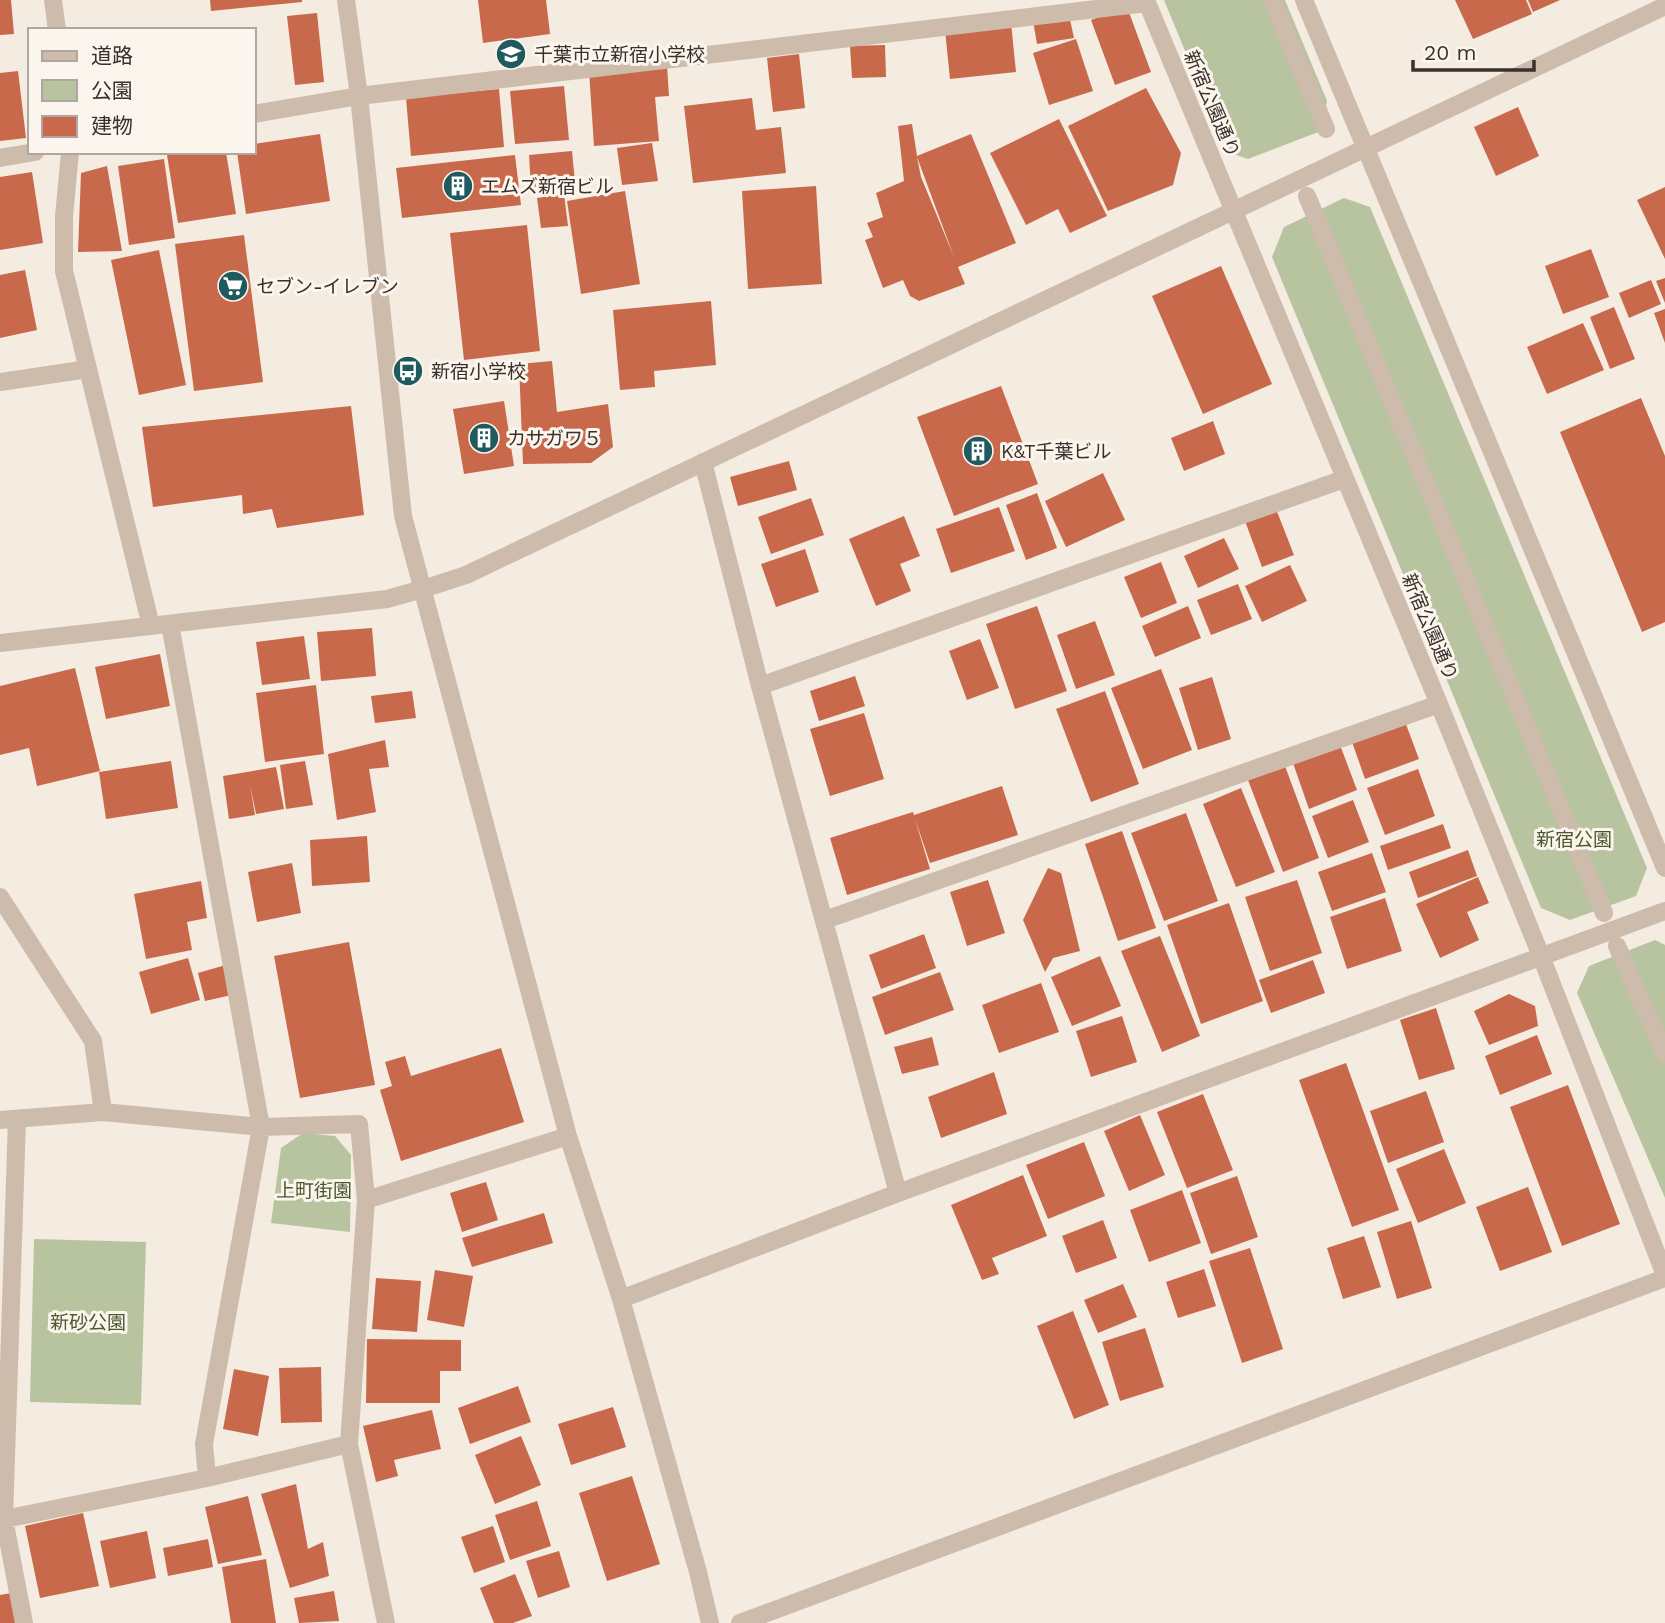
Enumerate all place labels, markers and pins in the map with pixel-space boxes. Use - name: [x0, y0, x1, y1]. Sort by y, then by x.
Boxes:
- school or university icon: 千葉市立新宿小学校: [494, 37, 528, 71]
- place label: 千葉市立新宿小学校: [534, 43, 705, 66]
- building icon: エムズ新宿ビル: [441, 169, 475, 203]
- place label: エムズ新宿ビル: [481, 175, 614, 198]
- supermarket icon: セブン-イレブン: [216, 269, 250, 303]
- place label: セブン-イレブン: [256, 275, 399, 298]
- bus stop icon: 新宿小学校: [391, 354, 425, 388]
- place label: 新宿小学校: [431, 360, 526, 383]
- building icon: カサガワ５: [467, 421, 501, 455]
- place label: カサガワ５: [507, 427, 602, 450]
- building icon: K&T千葉ビル: [961, 434, 995, 468]
- place label: K&T千葉ビル: [1001, 440, 1112, 463]

